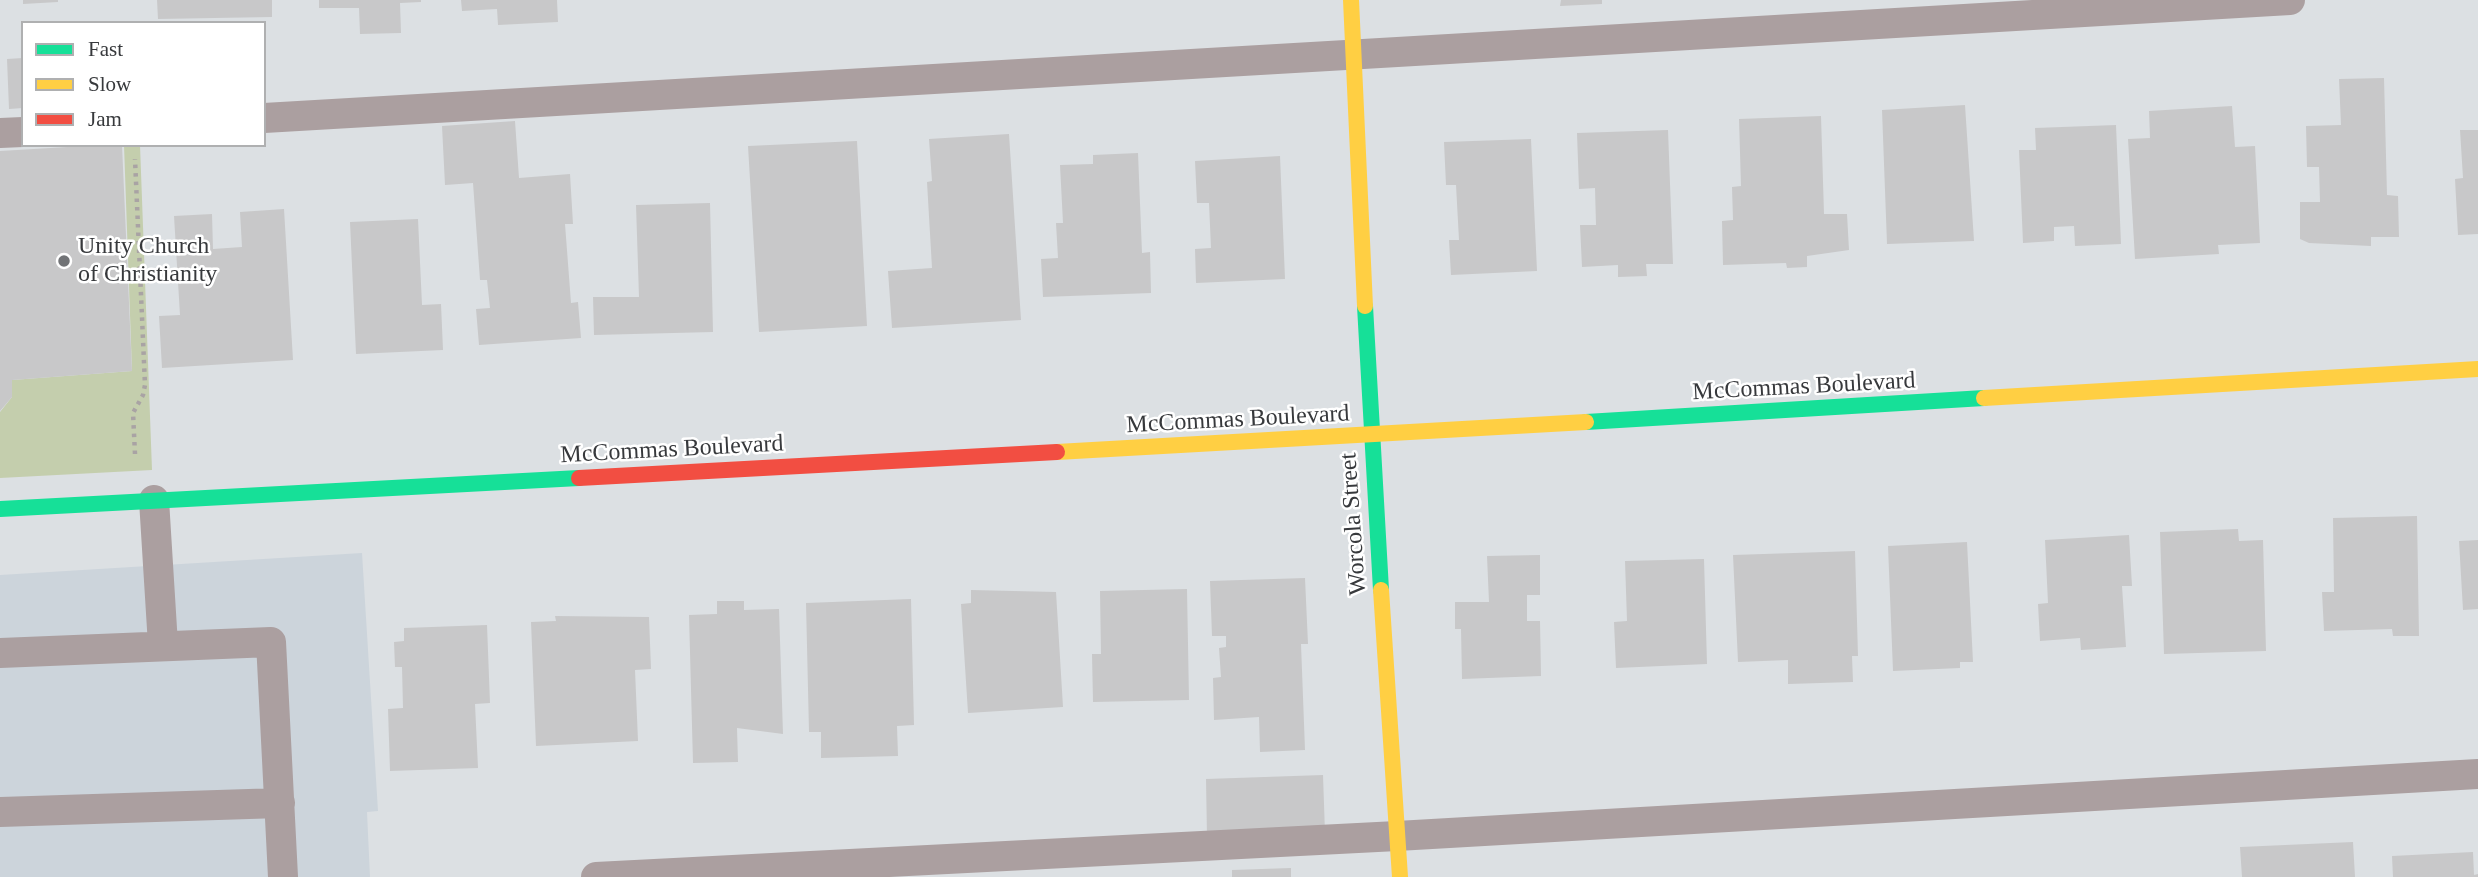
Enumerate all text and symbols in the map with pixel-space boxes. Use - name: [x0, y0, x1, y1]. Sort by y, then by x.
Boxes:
- legend: [21, 21, 266, 147]
- text: Fast: [88, 37, 123, 61]
- text: Slow: [88, 72, 131, 96]
- text: Jam: [88, 107, 122, 131]
- place label: Unity Church of Christianity: [78, 233, 217, 289]
- marker: Unity Church of Christianity: [56, 253, 72, 269]
- street label: McCommas Boulevard: [1692, 367, 1916, 407]
- street label: McCommas Boulevard: [1126, 400, 1350, 440]
- street label: McCommas Boulevard: [560, 430, 784, 470]
- street label: Worcola Street: [1335, 452, 1373, 596]

